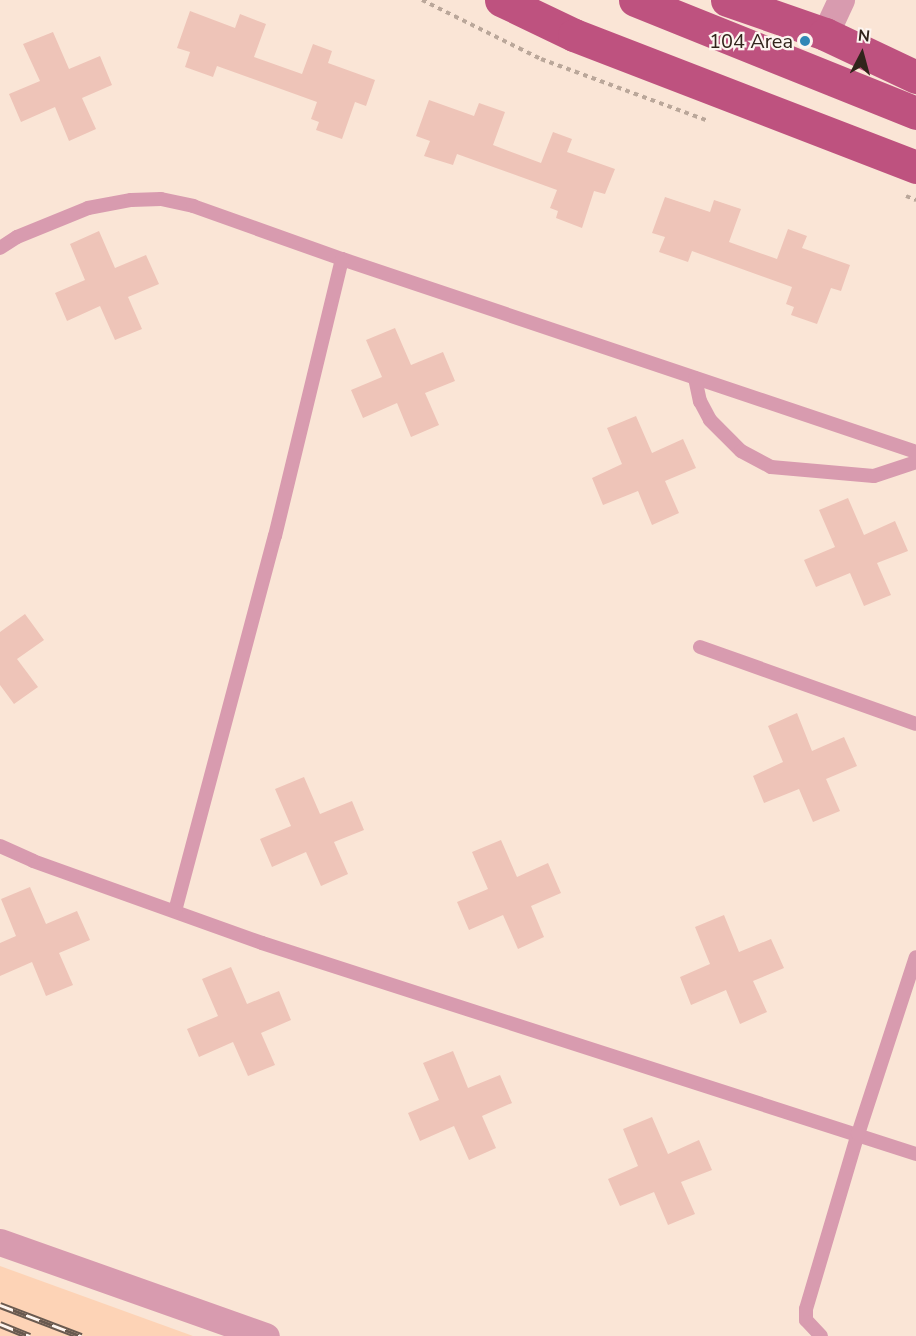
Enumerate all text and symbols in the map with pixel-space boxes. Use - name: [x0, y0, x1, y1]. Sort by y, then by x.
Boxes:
- north arrow: [832, 24, 892, 84]
- text: N: [857, 25, 871, 48]
- place label: 104 Area: [709, 29, 793, 53]
- marker: 104 Area: [798, 34, 812, 48]

